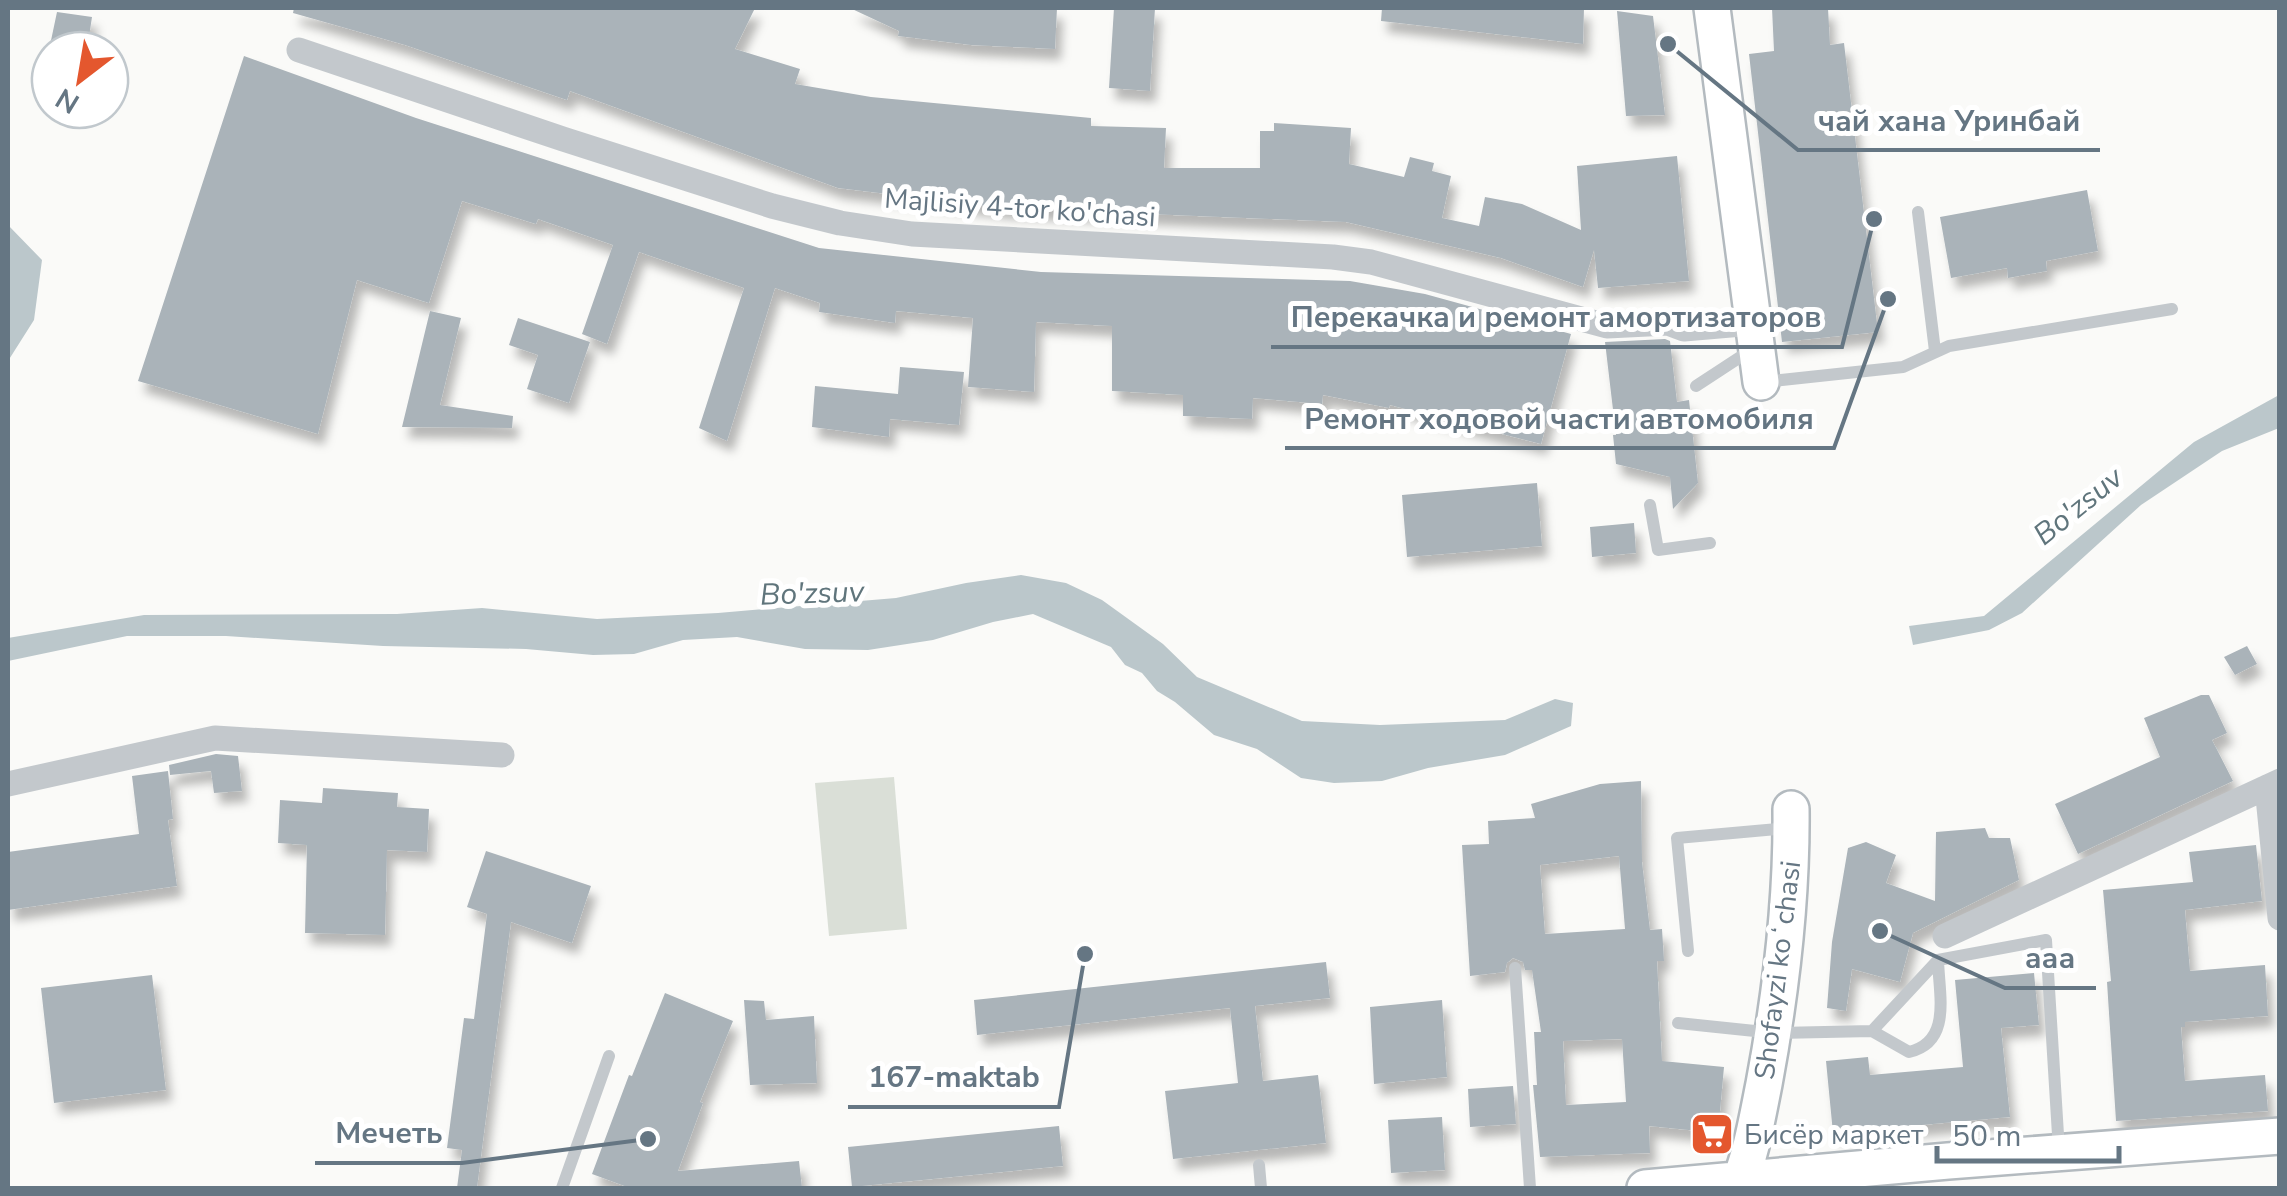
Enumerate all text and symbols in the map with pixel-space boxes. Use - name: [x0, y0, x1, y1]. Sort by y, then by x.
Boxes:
- north arrow: [30, 30, 130, 130]
- text: N: [49, 79, 86, 122]
- callout: чай хана Уринбай: [1798, 90, 2100, 150]
- text: чай хана Уринбай: [1818, 101, 2080, 142]
- street label: Majlisiy 4-tor ko'chasi: [883, 180, 1157, 236]
- callout: Перекачка и ремонт амортизаторов: [1271, 287, 1842, 347]
- text: Перекачка и ремонт амортизаторов: [1291, 297, 1821, 338]
- callout: Ремонт ходовой части автомобиля: [1285, 388, 1834, 448]
- text: Ремонт ходовой части автомобиля: [1304, 399, 1814, 440]
- water label: Bo'zsuv: [2025, 457, 2133, 555]
- water label: Bo'zsuv: [759, 571, 866, 616]
- street label: Shofayzi koʻchasi: [1746, 859, 1810, 1082]
- callout: ааа: [2005, 928, 2096, 988]
- text: ааа: [2025, 938, 2075, 979]
- callout: 167-maktab: [848, 1047, 1059, 1107]
- text: 167-maktab: [868, 1057, 1040, 1098]
- scale bar: [1937, 1101, 2120, 1163]
- callout: Мечеть: [315, 1103, 462, 1163]
- supermarket icon: Бисёр маркет: [1689, 1111, 1735, 1157]
- text: Мечеть: [335, 1113, 443, 1154]
- place label: Бисёр маркет: [1744, 1116, 1924, 1154]
- text: 50 m: [1952, 1116, 2021, 1157]

